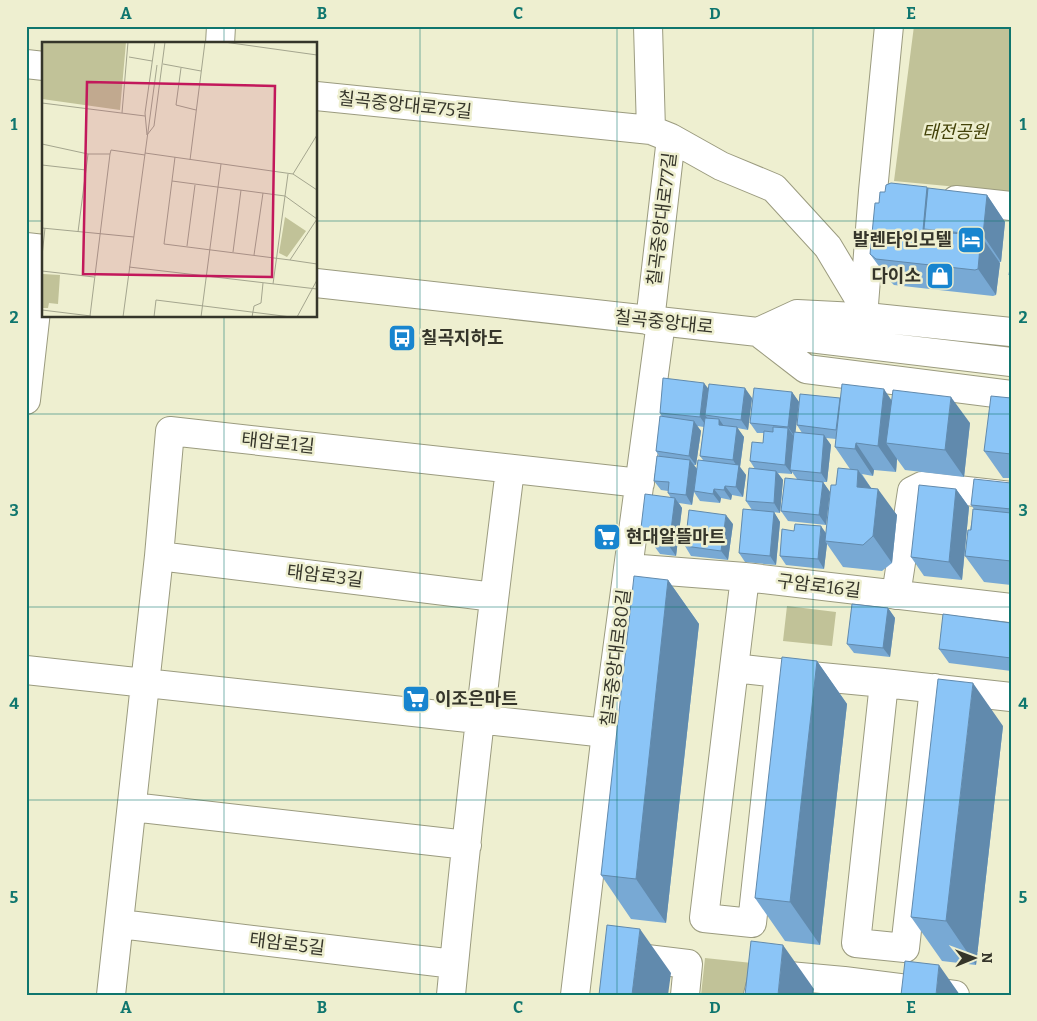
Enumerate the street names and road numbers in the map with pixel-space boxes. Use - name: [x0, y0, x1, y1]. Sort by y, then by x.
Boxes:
- street label: 칠곡중앙대로75길: [337, 87, 473, 123]
- street label: 칠곡중앙대로77길: [643, 151, 681, 287]
- street label: 칠곡중앙대로: [613, 306, 715, 338]
- street label: 태암로1길: [240, 428, 316, 458]
- street label: 태암로3길: [286, 560, 364, 592]
- street label: 구암로16길: [776, 570, 862, 602]
- street label: 칠곡중앙대로80길: [597, 588, 635, 728]
- street label: 태암로5길: [248, 928, 326, 960]

